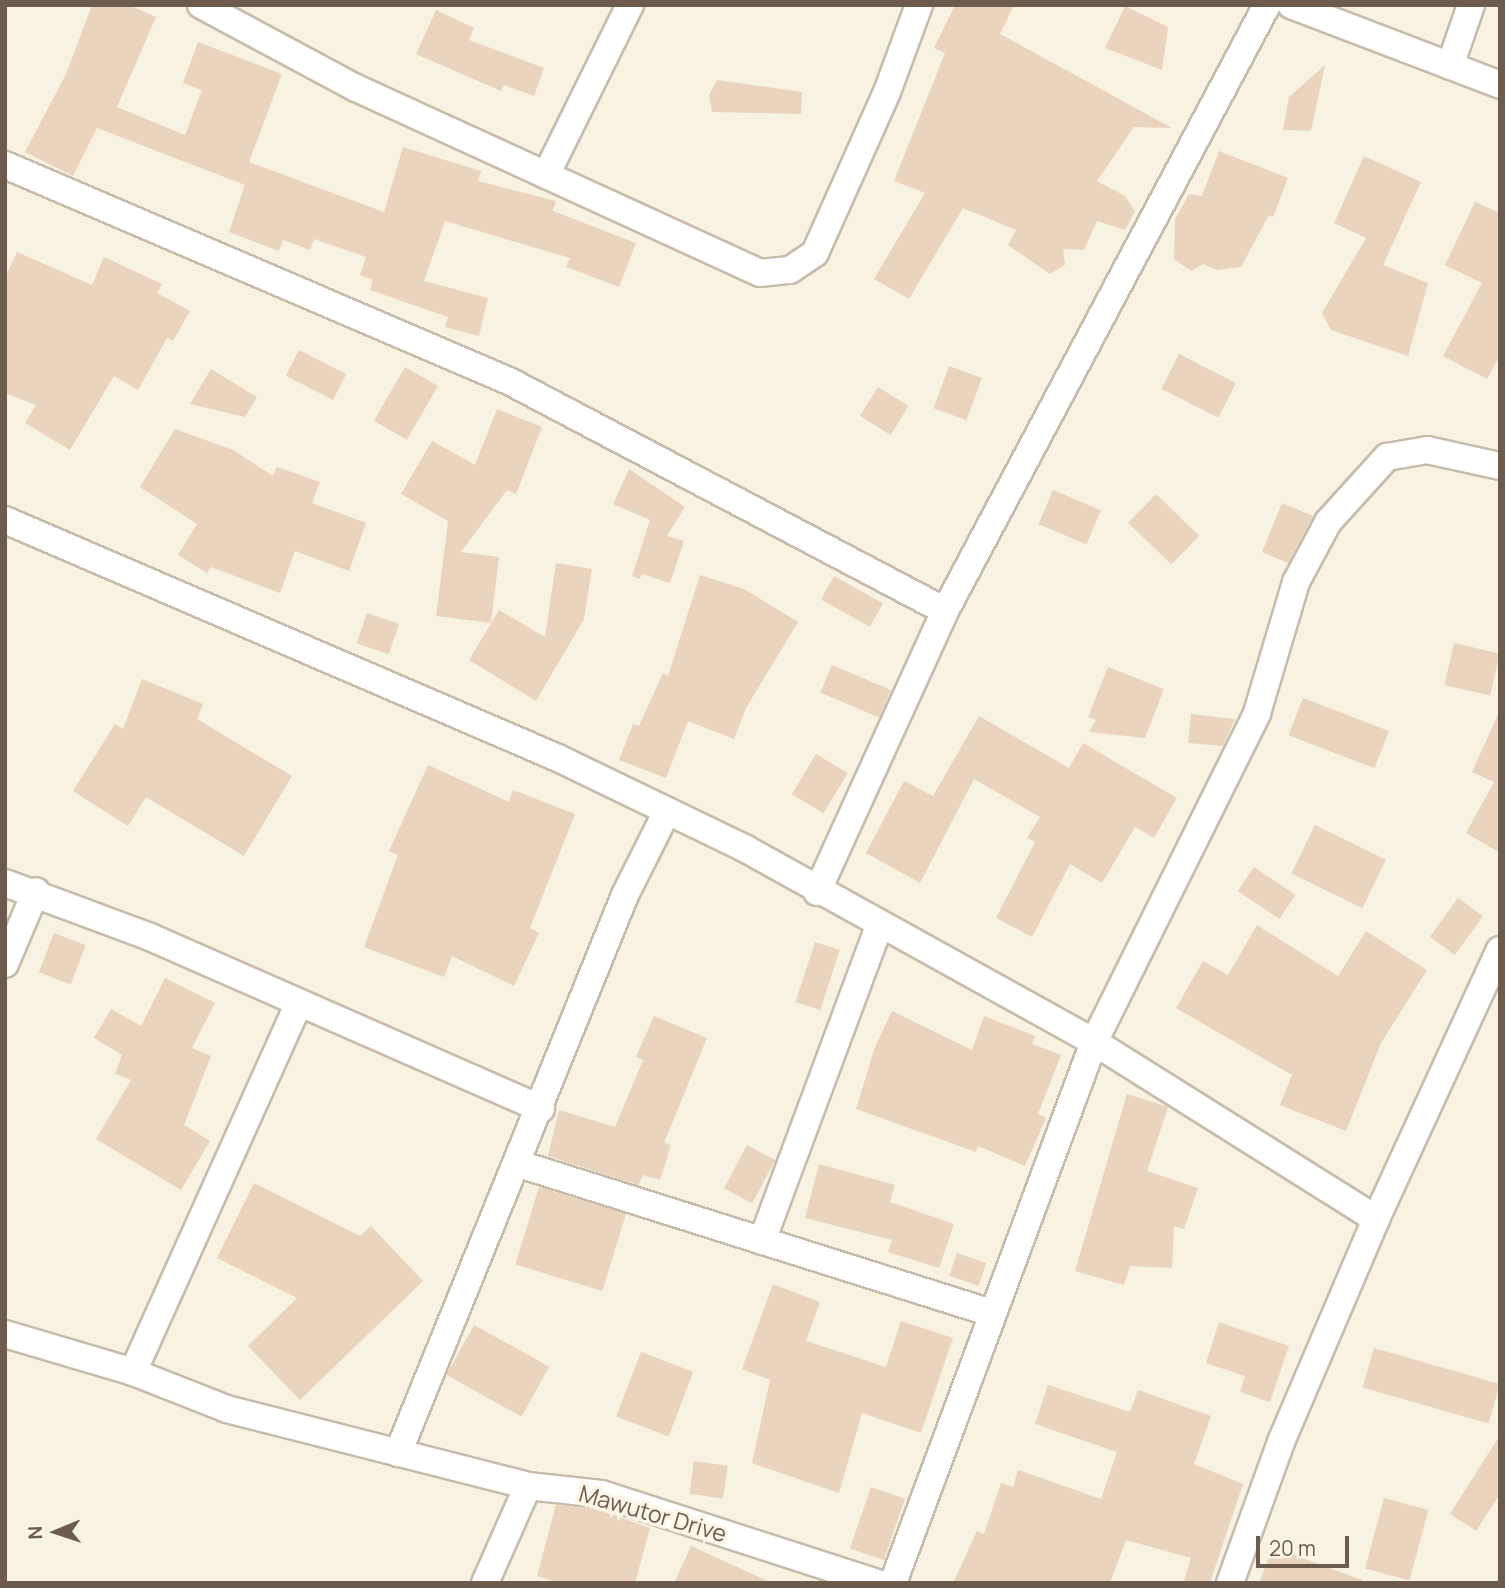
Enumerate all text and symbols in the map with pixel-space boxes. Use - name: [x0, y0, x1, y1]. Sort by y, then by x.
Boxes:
- street label: Mawutor Drive: [576, 1479, 730, 1547]
- north arrow: [21, 1497, 91, 1567]
- scale bar: [1260, 1522, 1353, 1566]
- text: N: [22, 1525, 48, 1540]
- text: 20 m: [1269, 1534, 1316, 1562]

